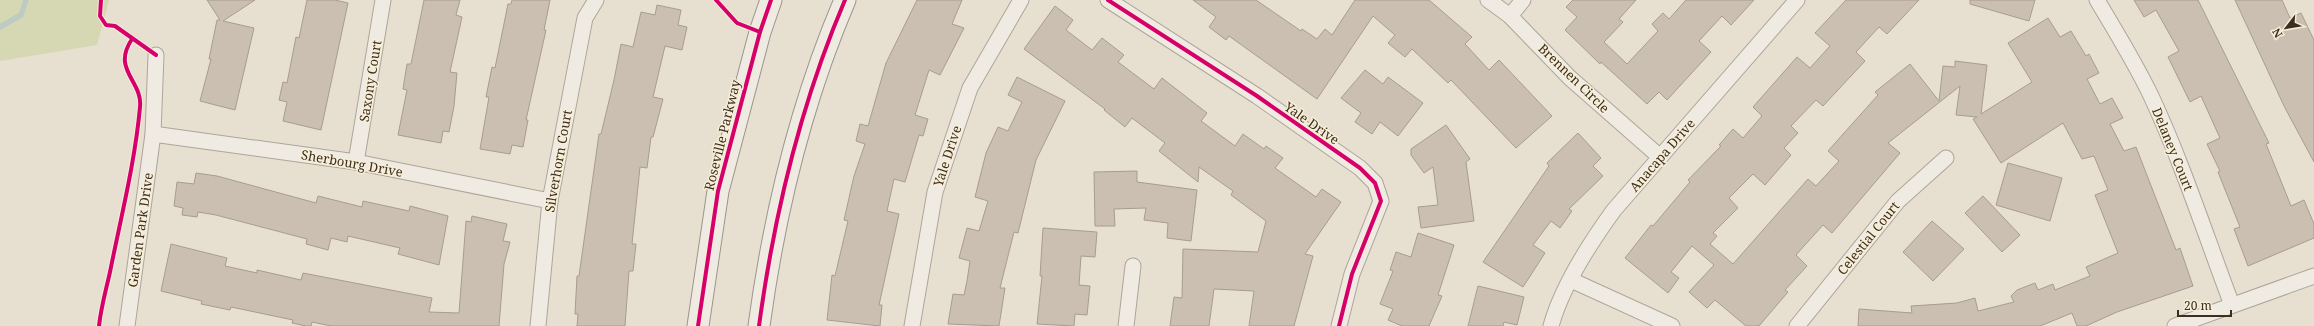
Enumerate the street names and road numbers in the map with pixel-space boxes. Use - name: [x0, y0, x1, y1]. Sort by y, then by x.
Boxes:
- street label: Saxony Court: [355, 38, 385, 123]
- street label: Brennen Circle: [1534, 39, 1614, 117]
- street label: Roseville Parkway: [700, 77, 745, 192]
- street label: Yale Drive: [1280, 97, 1343, 149]
- street label: Delaney Court: [2148, 105, 2198, 194]
- street label: Silverhorn Court: [540, 108, 576, 214]
- street label: Anacapa Drive: [1625, 115, 1699, 195]
- street label: Yale Drive: [928, 123, 965, 190]
- street label: Sherbourg Drive: [300, 145, 404, 181]
- street label: Garden Park Drive: [123, 171, 157, 289]
- street label: Celestial Court: [1833, 197, 1903, 279]

